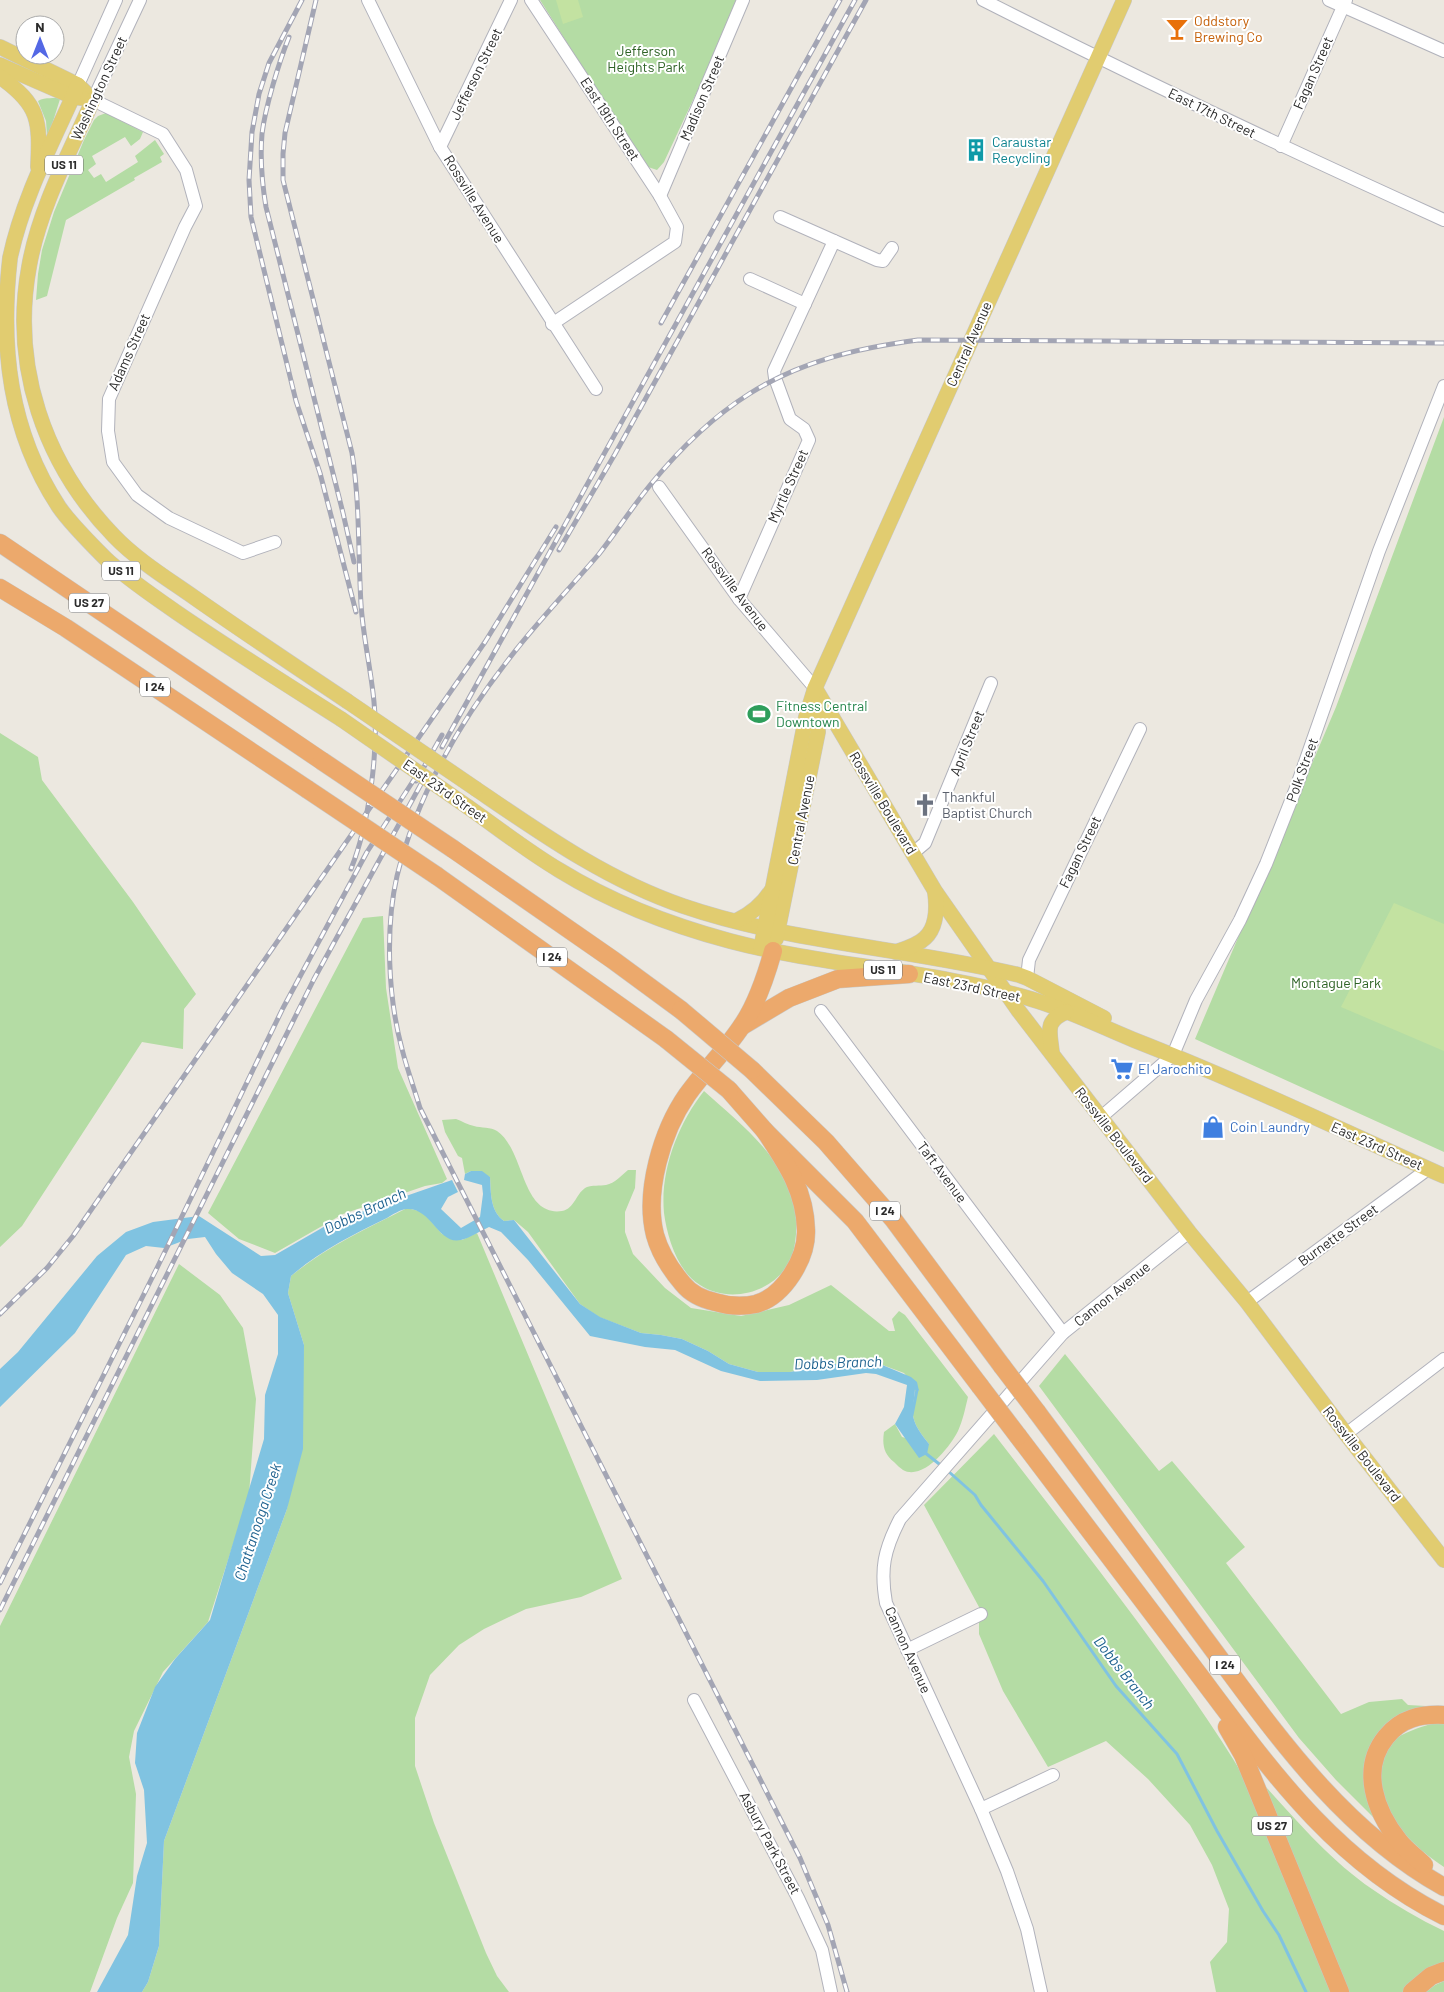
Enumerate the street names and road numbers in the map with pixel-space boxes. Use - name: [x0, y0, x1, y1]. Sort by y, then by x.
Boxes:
- street label: Jefferson Street: [446, 25, 505, 123]
- street label: Washington Street: [67, 33, 130, 142]
- street label: Fagan Street: [1289, 34, 1336, 112]
- street label: Madison Street: [676, 52, 727, 143]
- street label: East 19th Street: [577, 74, 644, 164]
- street label: East 17th Street: [1166, 84, 1259, 141]
- street label: Rossville Avenue: [441, 152, 508, 246]
- road number: US 11: [45, 156, 83, 174]
- street label: Central Avenue: [942, 299, 995, 389]
- street label: Adams Street: [104, 311, 153, 393]
- street label: Myrtle Street: [764, 446, 811, 525]
- street label: Rossville Avenue: [698, 543, 772, 634]
- road number: US 11: [102, 562, 140, 580]
- road number: US 27: [69, 594, 109, 612]
- road number: I 24: [140, 678, 170, 696]
- street label: April Street: [946, 708, 987, 778]
- street label: Polk Street: [1282, 735, 1321, 804]
- street label: Rossville Boulevard: [846, 748, 921, 857]
- street label: East 23rd Street: [400, 755, 491, 826]
- street label: Central Avenue: [783, 773, 818, 866]
- street label: Fagan Street: [1055, 813, 1104, 891]
- road number: I 24: [537, 948, 567, 966]
- road number: US 11: [864, 960, 902, 980]
- street label: East 23rd Street: [922, 968, 1022, 1005]
- street label: Rossville Boulevard: [1072, 1084, 1157, 1186]
- street label: East 23rd Street: [1329, 1118, 1426, 1173]
- street label: Taft Avenue: [914, 1138, 971, 1206]
- street label: Burnette Street: [1294, 1200, 1381, 1269]
- road number: I 24: [870, 1202, 900, 1220]
- street label: Cannon Avenue: [1070, 1258, 1153, 1329]
- street label: Rossville Boulevard: [1320, 1403, 1405, 1505]
- street label: Cannon Avenue: [882, 1604, 935, 1696]
- road number: I 24: [1210, 1656, 1240, 1674]
- street label: Asbury Park Street: [736, 1789, 805, 1897]
- road number: US 27: [1252, 1816, 1292, 1835]

